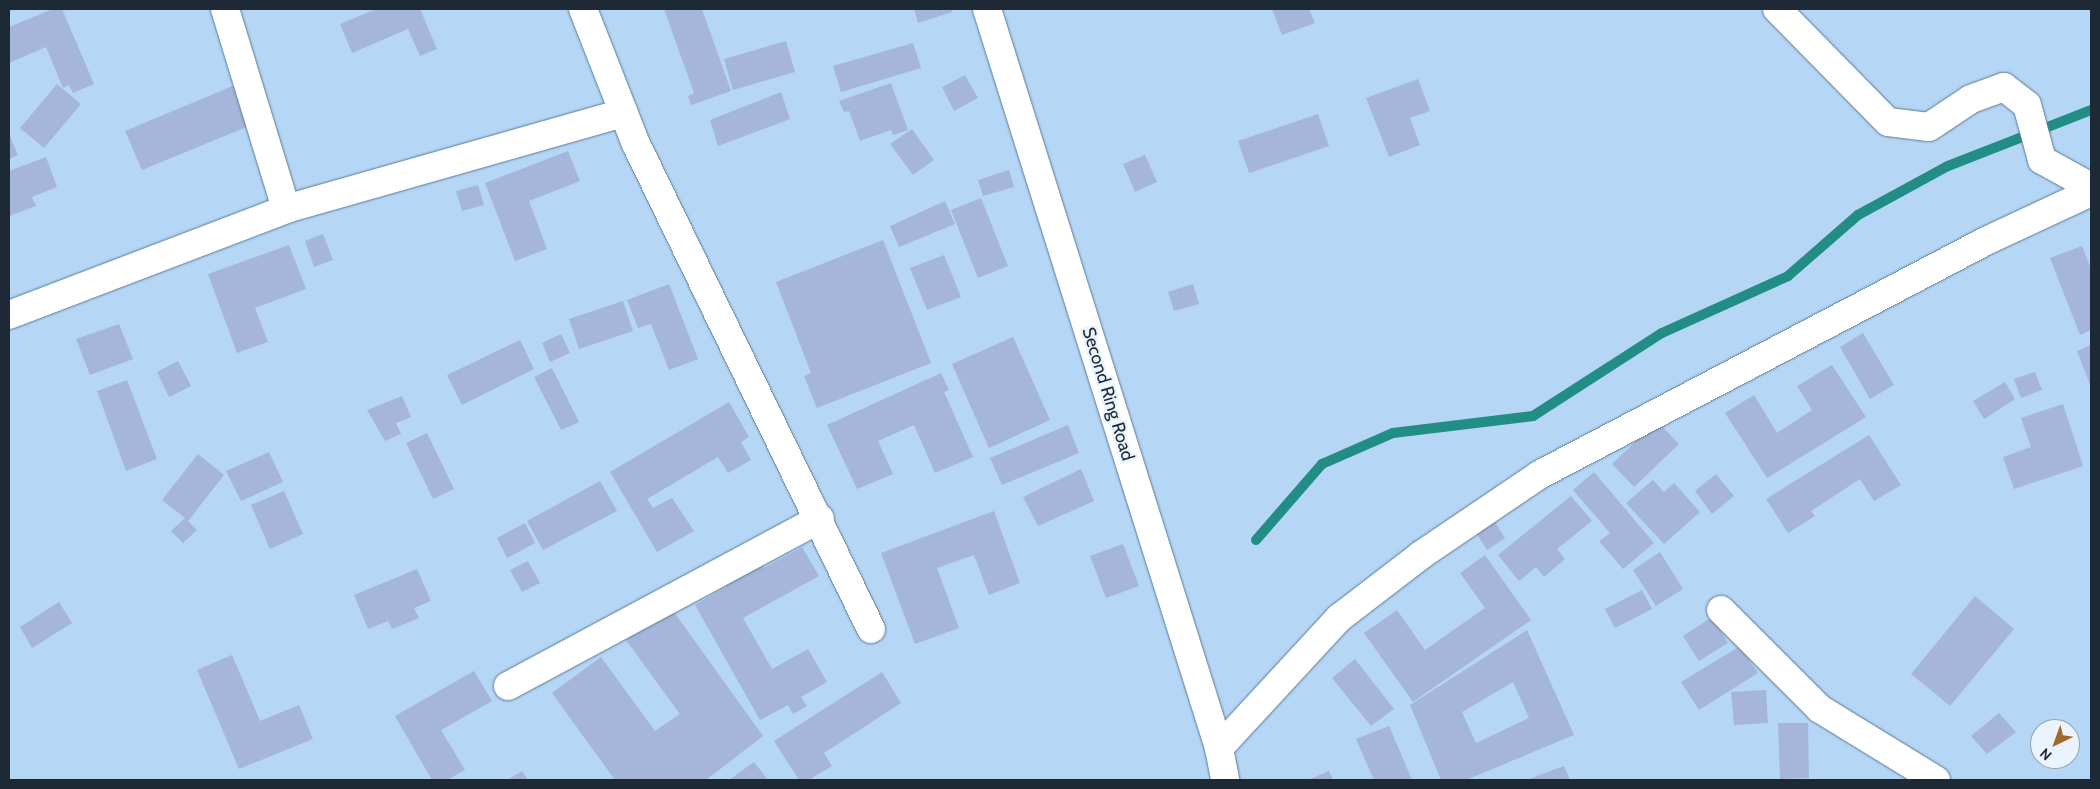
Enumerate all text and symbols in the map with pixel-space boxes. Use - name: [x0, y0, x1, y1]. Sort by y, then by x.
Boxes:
- street label: Second Ring Road: [1077, 325, 1139, 463]
- north arrow: [2030, 719, 2080, 769]
- text: N: [2036, 744, 2055, 764]

